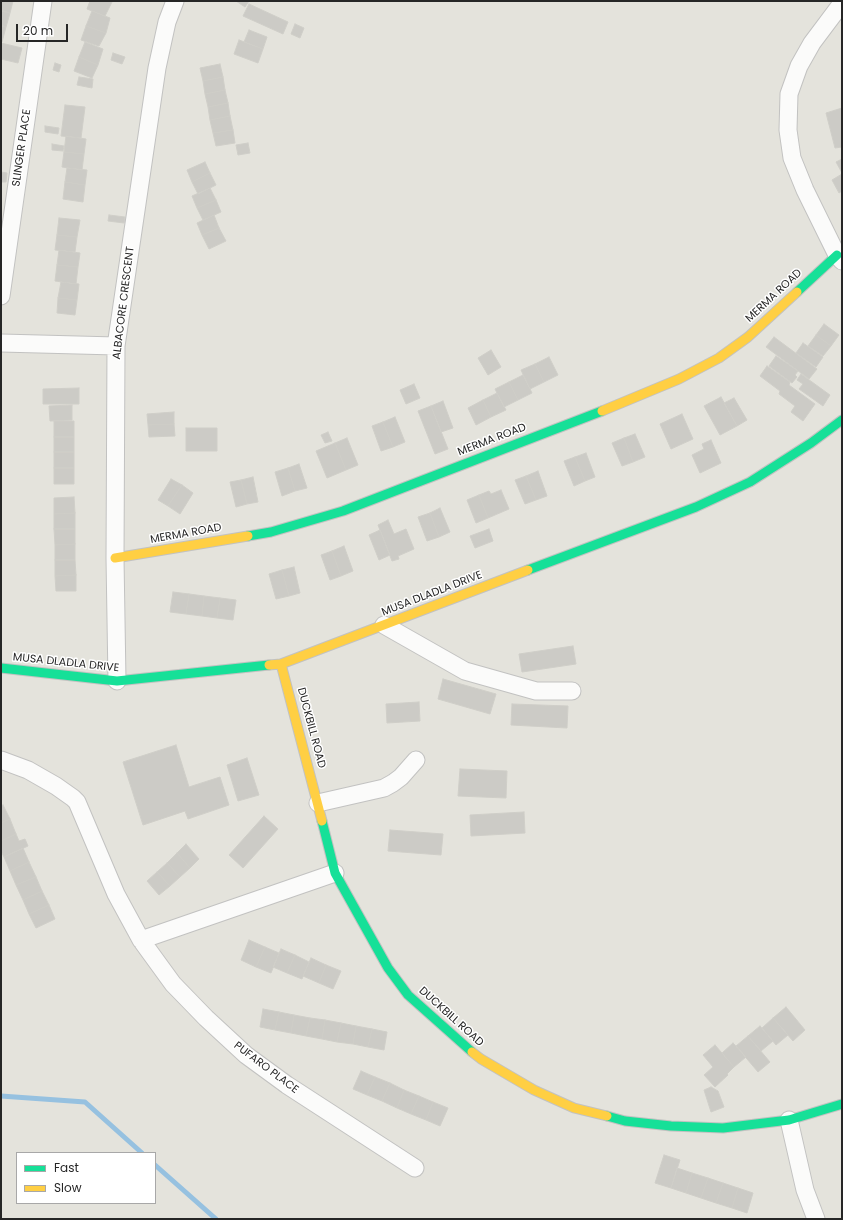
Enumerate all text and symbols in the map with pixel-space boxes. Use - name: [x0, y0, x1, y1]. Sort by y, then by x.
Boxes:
- scale bar: [18, 16, 70, 42]
- text: 20 m: [23, 22, 53, 39]
- street label: SLINGER PLACE: [10, 108, 34, 188]
- street label: ALBACORE CRESCENT: [111, 246, 137, 360]
- street label: MERMA ROAD: [743, 267, 805, 325]
- street label: MERMA ROAD: [456, 421, 528, 459]
- street label: MERMA ROAD: [149, 521, 223, 547]
- street label: MUSA DLADLA DRIVE: [380, 569, 484, 619]
- street label: MUSA DLADLA DRIVE: [12, 651, 120, 675]
- street label: DUCKBILL ROAD: [294, 686, 328, 770]
- street label: DUCKBILL ROAD: [416, 984, 486, 1050]
- street label: PUFARO PLACE: [231, 1039, 301, 1097]
- legend: [16, 1152, 156, 1204]
- text: Fast: [54, 1159, 79, 1176]
- text: Slow: [54, 1179, 82, 1196]

